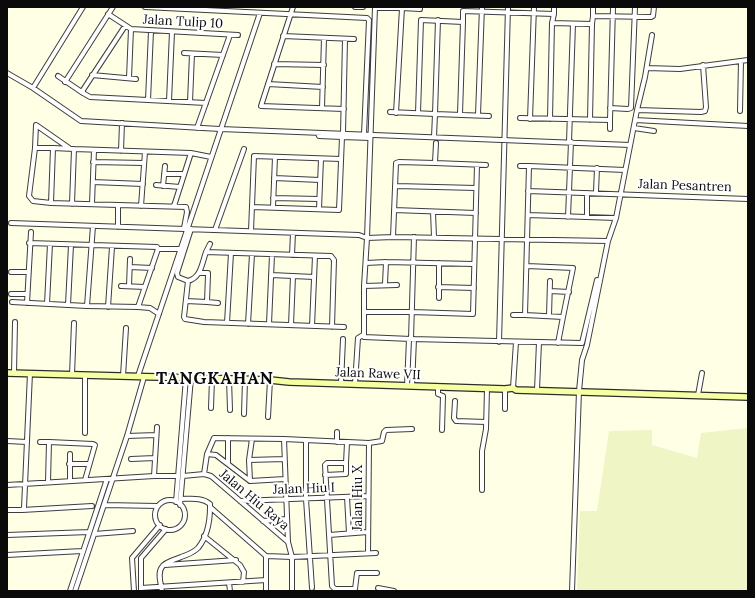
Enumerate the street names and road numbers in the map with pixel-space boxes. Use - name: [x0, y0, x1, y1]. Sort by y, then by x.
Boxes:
- street label: Jalan Tulip 10: [143, 12, 223, 32]
- street label: Jalan Pesantren: [638, 177, 732, 195]
- street label: Jalan Rawe VII: [335, 365, 421, 383]
- street label: Jalan Hiu X: [350, 465, 366, 531]
- street label: Jalan Hiu Raya: [216, 466, 292, 534]
- street label: Jalan Hiu I: [273, 480, 335, 498]

